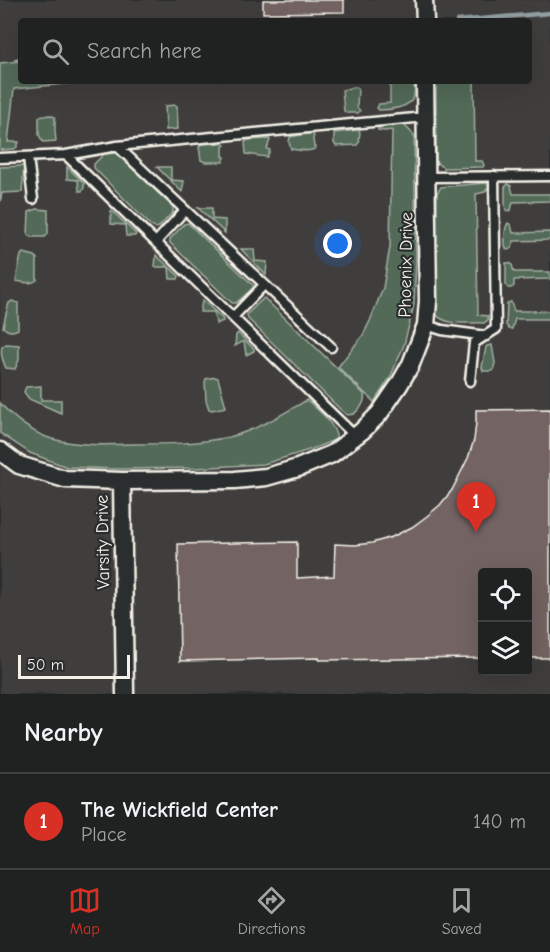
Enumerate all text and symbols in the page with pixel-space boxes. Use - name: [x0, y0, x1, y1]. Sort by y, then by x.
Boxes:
- search box: [18, 18, 532, 84]
- icon: search: [39, 35, 72, 68]
- text: Search here: [87, 38, 202, 64]
- street label: Phoenix Drive: [395, 212, 417, 318]
- your location: [323, 229, 352, 258]
- pin: 1: [456, 482, 496, 532]
- street label: Varsity Drive: [92, 495, 114, 589]
- map controls: [478, 568, 532, 676]
- button: locate: [478, 568, 532, 622]
- button: layers: [478, 622, 532, 676]
- scale bar: [18, 652, 130, 680]
- text: 50 m: [27, 656, 64, 674]
- text: Nearby: [24, 718, 103, 748]
- text: The Wickfield Center: [81, 797, 278, 823]
- text: 1: [40, 810, 47, 833]
- text: 140 m: [473, 810, 526, 833]
- text: Place: [81, 823, 127, 846]
- tab: Map: [68, 884, 101, 938]
- tab: Directions: [238, 884, 305, 938]
- tab: Saved: [442, 884, 482, 938]

